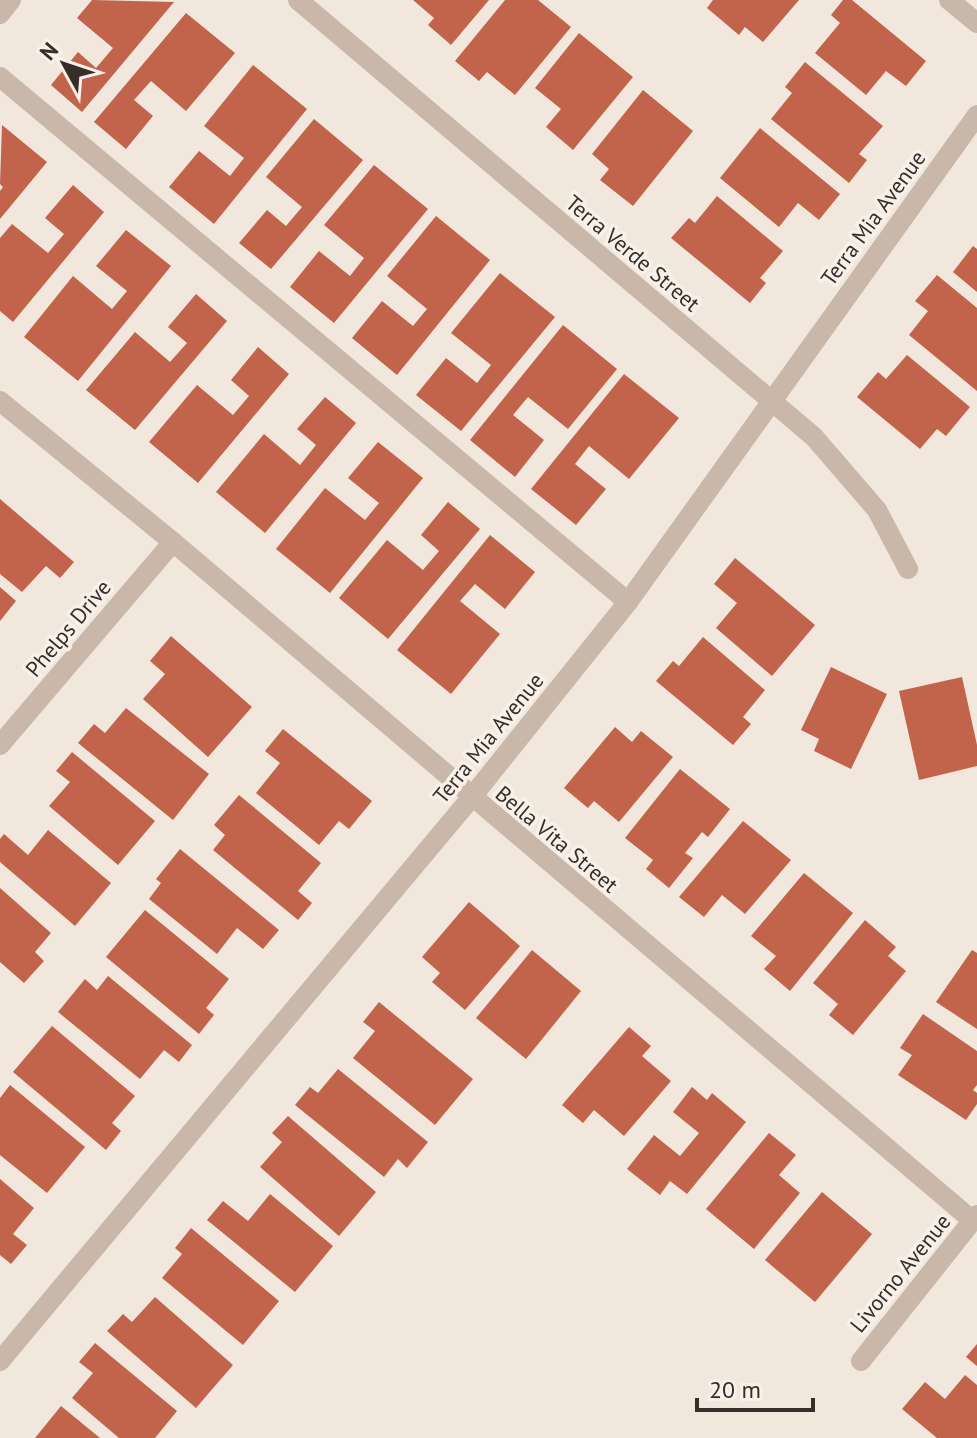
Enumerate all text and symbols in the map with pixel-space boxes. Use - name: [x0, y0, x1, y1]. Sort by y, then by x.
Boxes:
- north arrow: [24, 24, 104, 104]
- text: N: [33, 37, 64, 66]
- street label: Terra Mia Avenue: [815, 145, 931, 291]
- street label: Terra Verde Street: [560, 189, 706, 318]
- street label: Phelps Drive: [19, 574, 117, 682]
- street label: Terra Mia Avenue: [427, 667, 549, 809]
- street label: Bella Vita Street: [490, 779, 625, 899]
- street label: Livorno Avenue: [844, 1208, 956, 1338]
- scale bar: [697, 1362, 813, 1412]
- text: 20 m: [709, 1374, 761, 1405]

